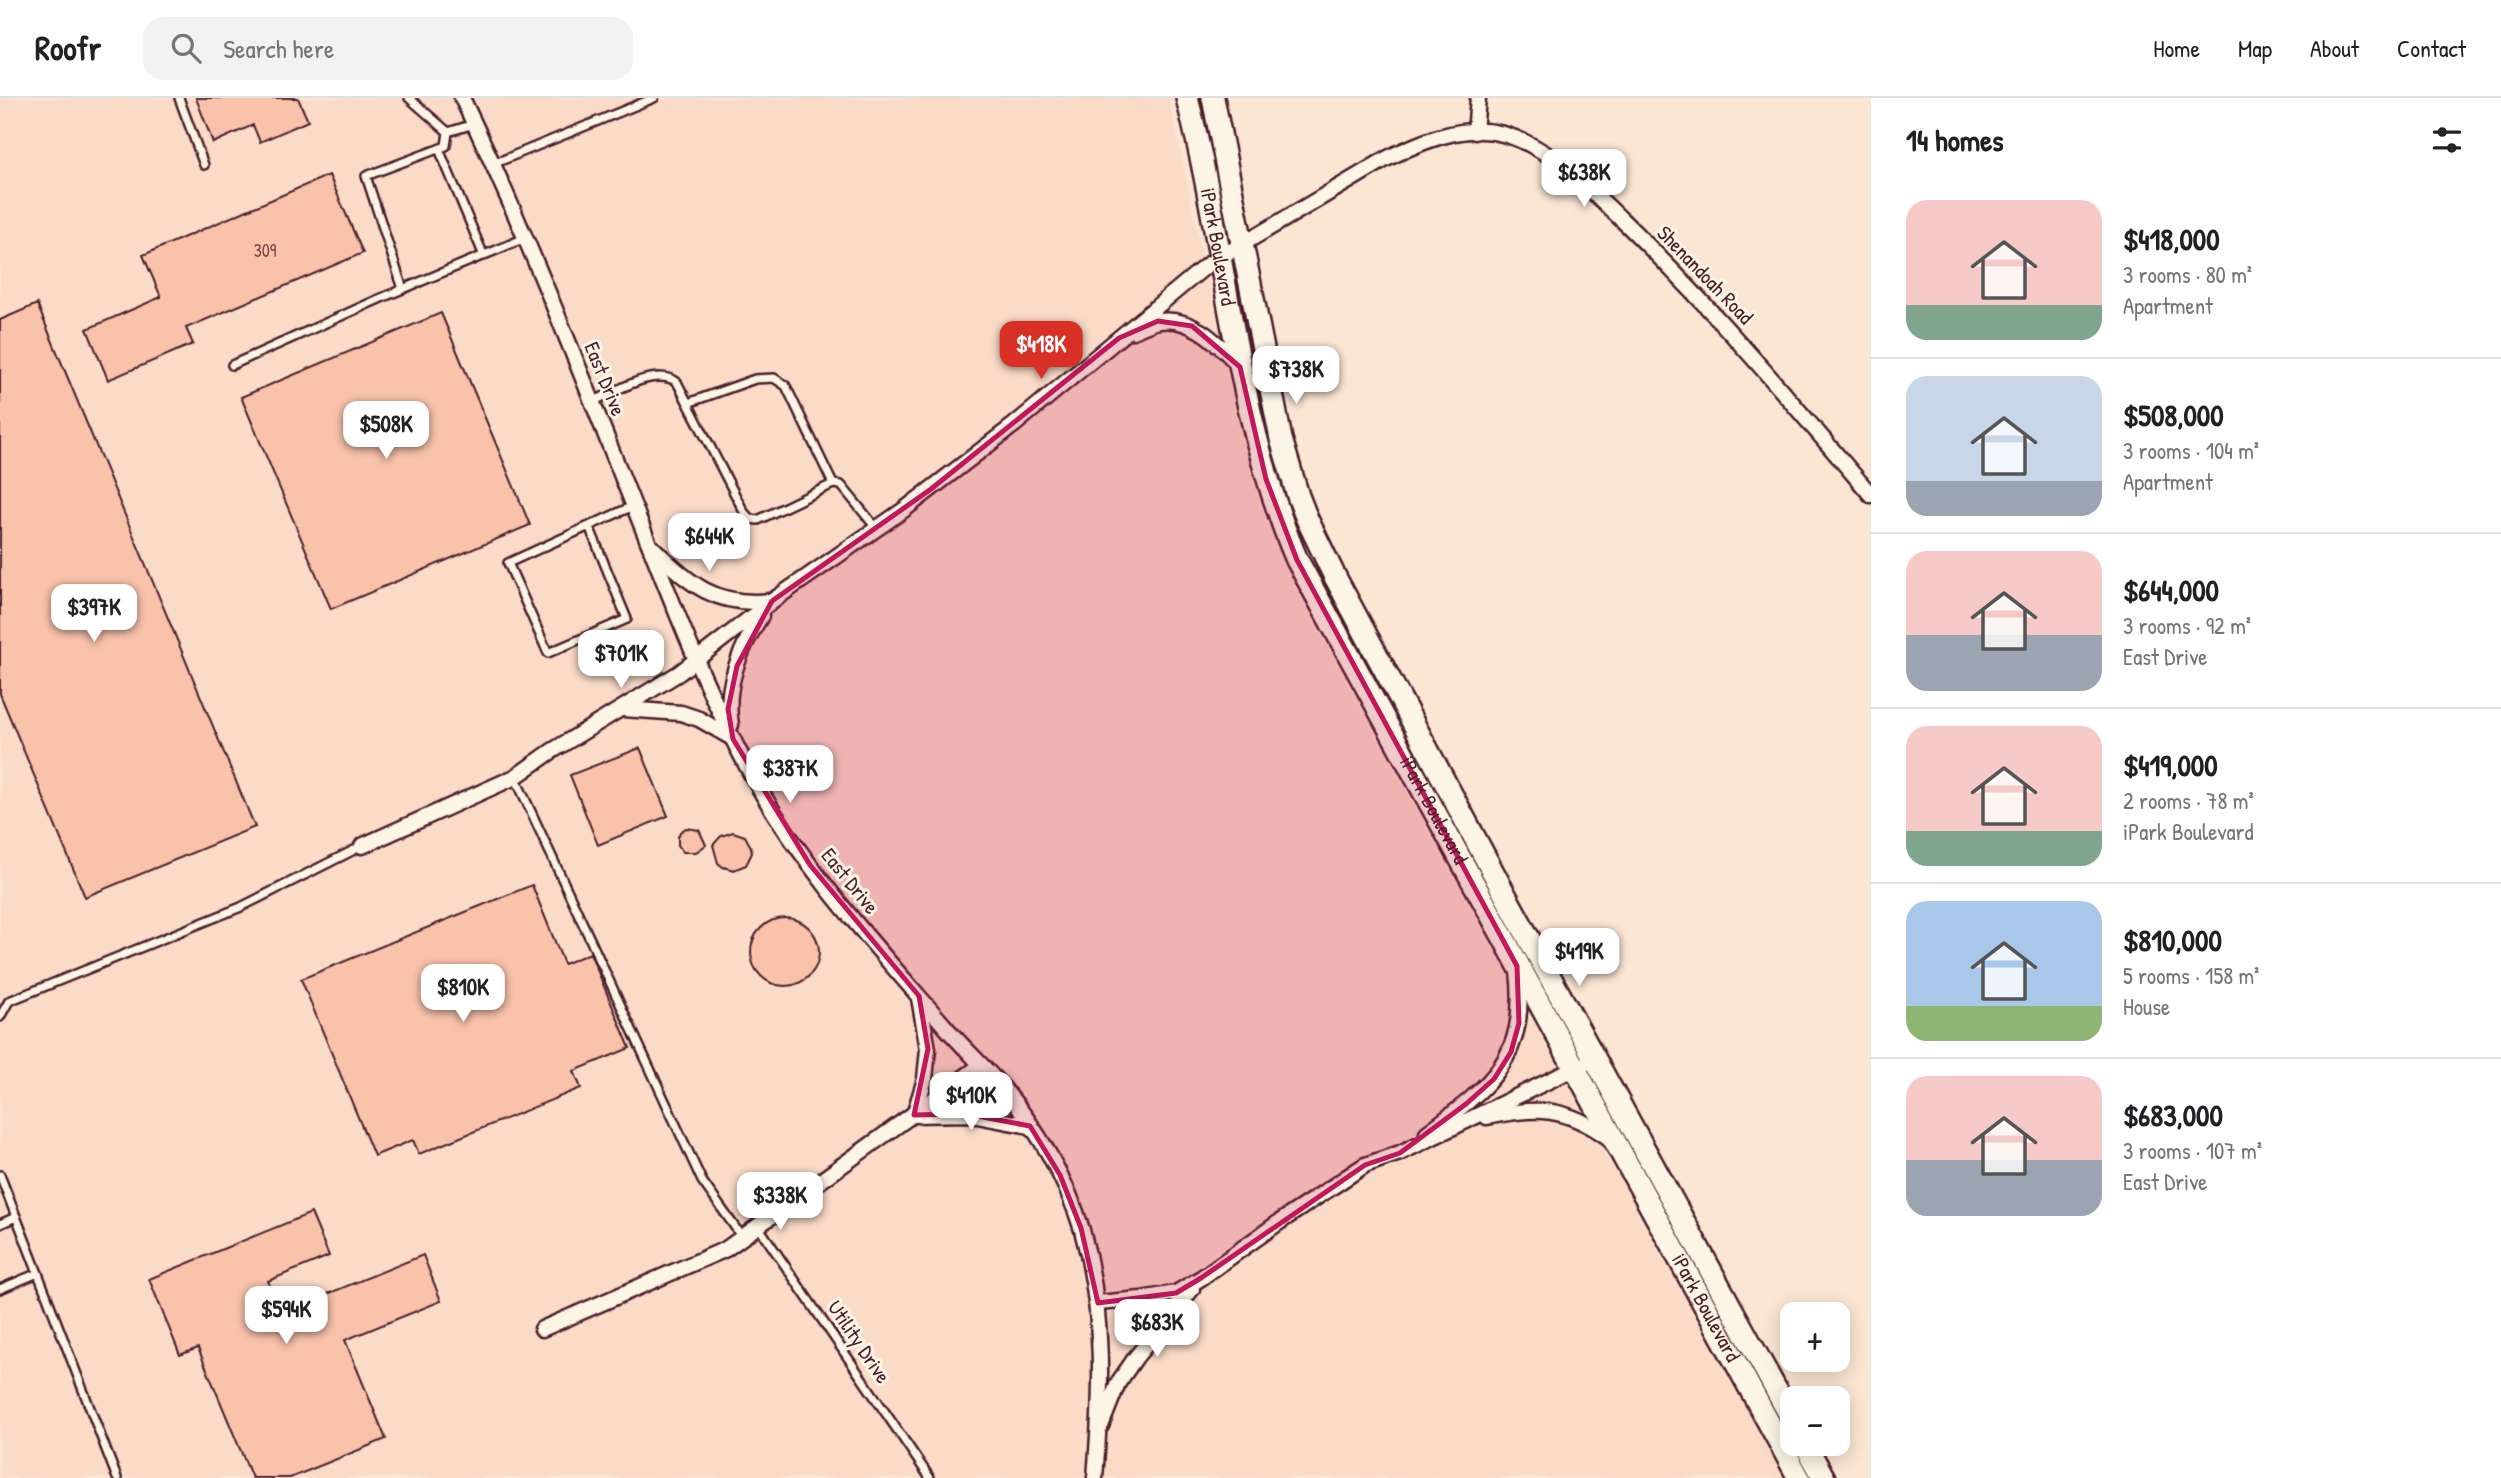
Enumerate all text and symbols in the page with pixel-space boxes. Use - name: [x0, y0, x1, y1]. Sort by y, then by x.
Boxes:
- search box: [143, 17, 633, 80]
- text: Roofr: [35, 26, 101, 70]
- icon: search: [167, 29, 205, 67]
- text: Search here: [223, 31, 334, 66]
- text: Home: [2153, 32, 2200, 64]
- text: Map: [2238, 32, 2272, 64]
- text: About: [2310, 32, 2359, 64]
- text: Contact: [2397, 32, 2466, 64]
- text: 14 homes: [1906, 120, 2004, 160]
- icon: filters: [2428, 121, 2466, 159]
- pin: $638K: [1535, 150, 1633, 209]
- text: $638K: [1557, 156, 1611, 187]
- street label: iPark Boulevard: [1194, 185, 1243, 308]
- street label: Shenandoah Road: [1651, 219, 1760, 330]
- text: $418,000: [2123, 219, 2220, 259]
- icon: home: [1962, 228, 2046, 312]
- house number: 309: [254, 238, 277, 263]
- text: 3 rooms · 80 m²: [2123, 259, 2252, 290]
- text: Apartment: [2123, 290, 2213, 321]
- pin: $418K: [992, 322, 1090, 381]
- text: $418K: [1016, 328, 1066, 359]
- street label: East Drive: [578, 338, 633, 420]
- pin: $738K: [1247, 346, 1345, 406]
- text: $738K: [1268, 353, 1324, 384]
- text: $508,000: [2123, 395, 2224, 435]
- pin: $508K: [337, 402, 435, 461]
- icon: home: [1962, 404, 2046, 488]
- text: $508K: [359, 408, 413, 439]
- text: 3 rooms · 104 m²: [2123, 435, 2259, 466]
- text: Apartment: [2123, 466, 2213, 497]
- pin: $644K: [660, 514, 758, 573]
- text: $644K: [684, 520, 734, 551]
- text: $644,000: [2123, 570, 2219, 610]
- icon: home: [1962, 579, 2046, 663]
- pin: $397K: [45, 584, 143, 644]
- text: $397K: [67, 591, 121, 622]
- text: 3 rooms · 92 m²: [2123, 610, 2251, 641]
- pin: $701K: [572, 630, 670, 690]
- text: $701K: [594, 637, 648, 668]
- text: East Drive: [2123, 641, 2208, 672]
- text: $419,000: [2123, 745, 2218, 785]
- pin: $387K: [741, 746, 839, 805]
- street label: iPark Boulevard: [1393, 751, 1476, 869]
- text: $387K: [762, 752, 818, 783]
- icon: home: [1962, 754, 2046, 838]
- text: 2 rooms · 78 m²: [2123, 785, 2254, 816]
- text: iPark Boulevard: [2123, 816, 2253, 847]
- street label: East Drive: [815, 842, 886, 920]
- text: $810,000: [2123, 920, 2222, 960]
- pin: $419K: [1530, 928, 1628, 988]
- icon: home: [1962, 929, 2046, 1013]
- text: $419K: [1554, 935, 1604, 966]
- text: 5 rooms · 158 m²: [2123, 960, 2259, 991]
- pin: $810K: [414, 964, 512, 1024]
- text: $810K: [437, 971, 489, 1002]
- text: House: [2123, 991, 2170, 1022]
- pin: $410K: [922, 1072, 1020, 1132]
- text: $410K: [946, 1079, 996, 1110]
- text: $683,000: [2123, 1095, 2223, 1135]
- icon: home: [1962, 1104, 2046, 1188]
- text: 3 rooms · 107 m²: [2123, 1135, 2262, 1166]
- text: East Drive: [2123, 1166, 2208, 1197]
- pin: $338K: [731, 1172, 829, 1232]
- text: $338K: [753, 1179, 807, 1210]
- street label: iPark Boulevard: [1665, 1248, 1748, 1367]
- pin: $594K: [237, 1286, 335, 1346]
- text: $594K: [261, 1293, 311, 1324]
- street label: Utility Drive: [821, 1295, 898, 1389]
- pin: $683K: [1108, 1300, 1206, 1359]
- map controls: [1780, 1302, 1850, 1456]
- button: +: [1780, 1302, 1850, 1372]
- text: $683K: [1130, 1306, 1184, 1337]
- button: −: [1780, 1386, 1850, 1456]

